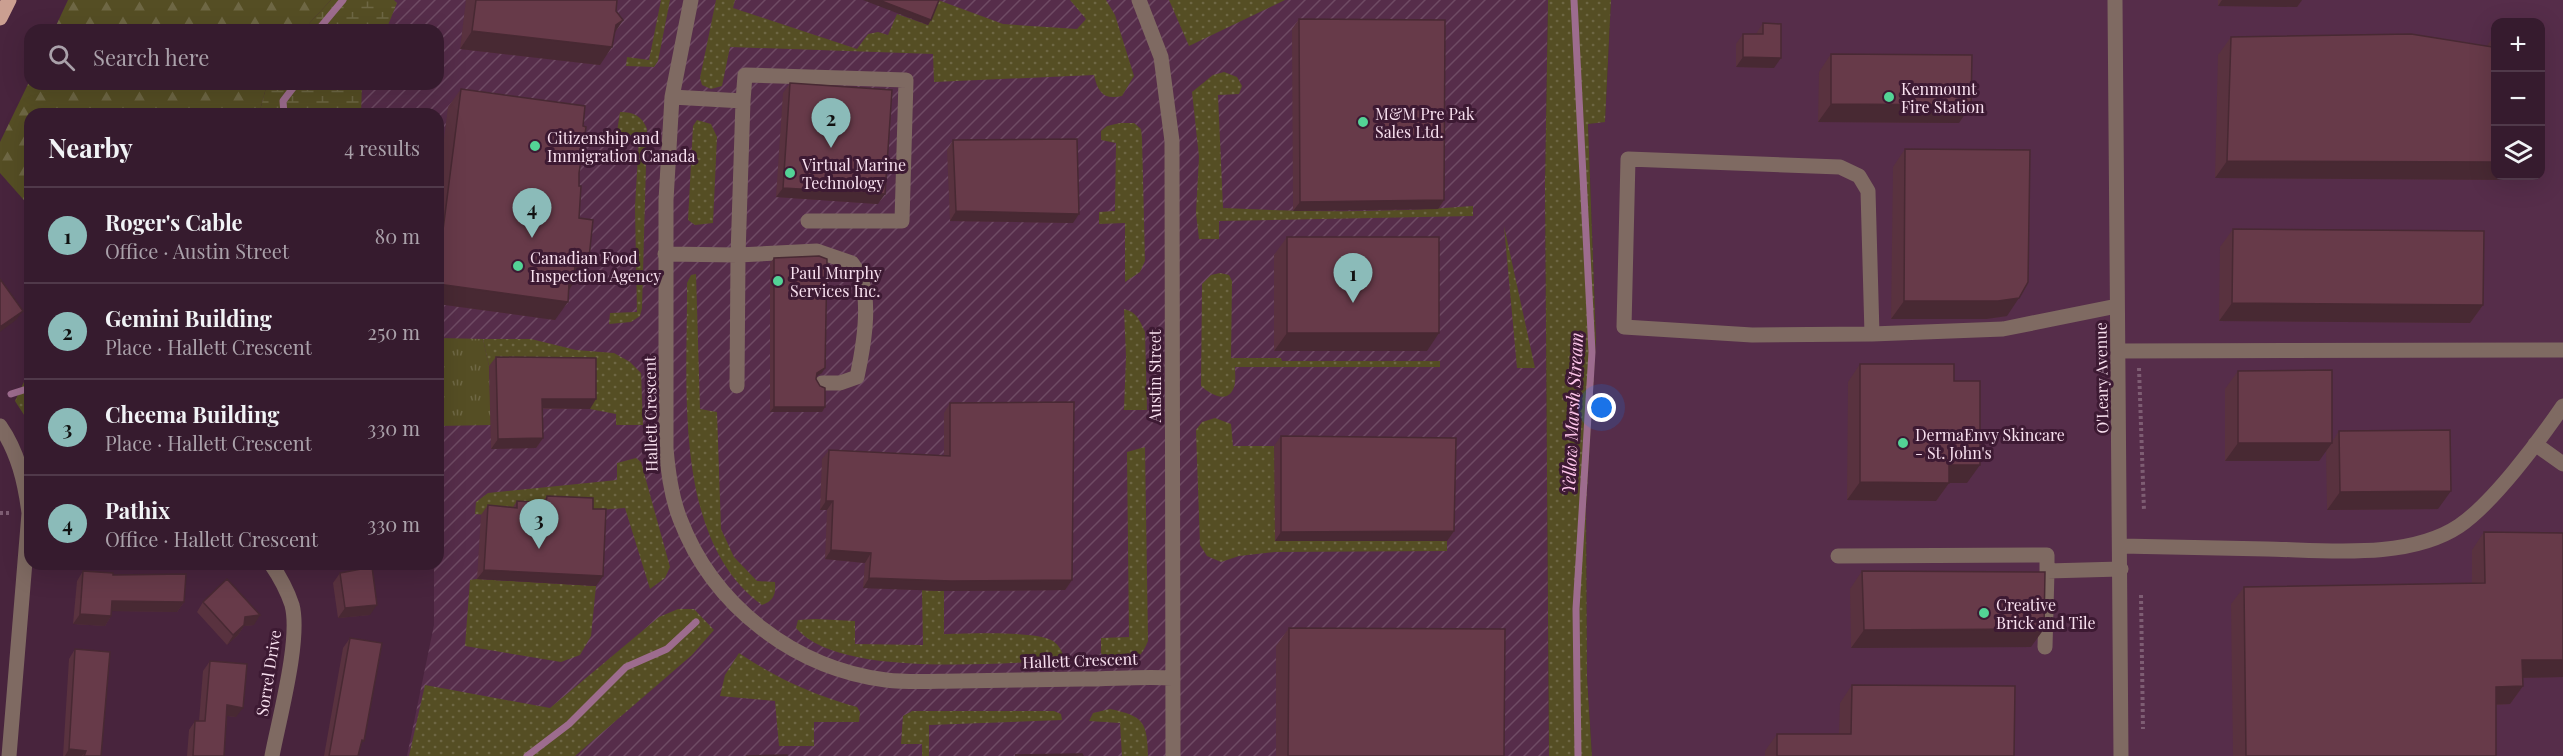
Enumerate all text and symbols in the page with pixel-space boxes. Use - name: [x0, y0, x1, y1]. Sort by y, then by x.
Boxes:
- map controls: [2491, 18, 2545, 180]
- button: +: [2491, 18, 2545, 72]
- search box: [24, 24, 444, 90]
- icon: search: [45, 41, 78, 74]
- text: Search here: [93, 42, 209, 72]
- button: −: [2491, 72, 2545, 126]
- place label: Kenmount Fire Station: [1901, 78, 1985, 117]
- marker: Kenmount Fire Station: [1882, 90, 1896, 104]
- pin: 2: [812, 98, 850, 148]
- place label: M&M Pre Pak Sales Ltd.: [1375, 103, 1475, 142]
- marker: M&M Pre Pak Sales Ltd.: [1356, 115, 1370, 129]
- button: layers: [2491, 126, 2545, 180]
- place label: Citizenship and Immigration Canada: [547, 127, 696, 166]
- text: Nearby: [48, 130, 133, 165]
- text: 4 results: [344, 134, 420, 161]
- marker: Citizenship and Immigration Canada: [528, 139, 542, 153]
- place label: Virtual Marine Technology: [801, 154, 906, 193]
- marker: Virtual Marine Technology: [783, 166, 797, 180]
- pin: 4: [512, 188, 552, 238]
- text: Roger's Cable: [105, 207, 243, 237]
- text: 1: [64, 222, 71, 249]
- text: 80 m: [375, 222, 420, 249]
- text: Office · Austin Street: [105, 237, 289, 264]
- place label: Canadian Food Inspection Agency: [530, 247, 661, 286]
- pin: 1: [1334, 254, 1372, 303]
- marker: Canadian Food Inspection Agency: [511, 259, 525, 273]
- place label: Paul Murphy Services Inc.: [790, 262, 882, 301]
- marker: Paul Murphy Services Inc.: [771, 274, 785, 288]
- text: Gemini Building: [105, 303, 272, 333]
- text: 2: [62, 318, 73, 345]
- text: 250 m: [367, 318, 420, 345]
- street label: O'Leary Avenue: [2090, 322, 2112, 434]
- street label: Austin Street: [1144, 329, 1165, 423]
- water label: Yellow Marsh Stream: [1556, 332, 1588, 494]
- text: Place · Hallett Crescent: [105, 333, 312, 360]
- street label: Hallett Crescent: [638, 356, 662, 472]
- your location: [1587, 393, 1616, 422]
- text: Cheema Building: [105, 399, 280, 429]
- text: 3: [63, 414, 72, 441]
- text: 330 m: [367, 414, 420, 441]
- place label: DermaEnvy Skincare - St. John's: [1915, 424, 2065, 463]
- text: Place · Hallett Crescent: [105, 429, 312, 456]
- marker: DermaEnvy Skincare - St. John's: [1896, 436, 1910, 450]
- text: Pathix: [105, 495, 170, 525]
- pin: 3: [520, 500, 558, 549]
- text: 4: [62, 510, 73, 537]
- text: 330 m: [367, 510, 420, 537]
- text: Office · Hallett Crescent: [105, 525, 318, 552]
- place label: Creative Brick and Tile: [1996, 594, 2096, 633]
- marker: Creative Brick and Tile: [1977, 606, 1991, 620]
- street label: Sorrel Drive: [251, 628, 285, 718]
- street label: Hallett Crescent: [1022, 647, 1138, 673]

